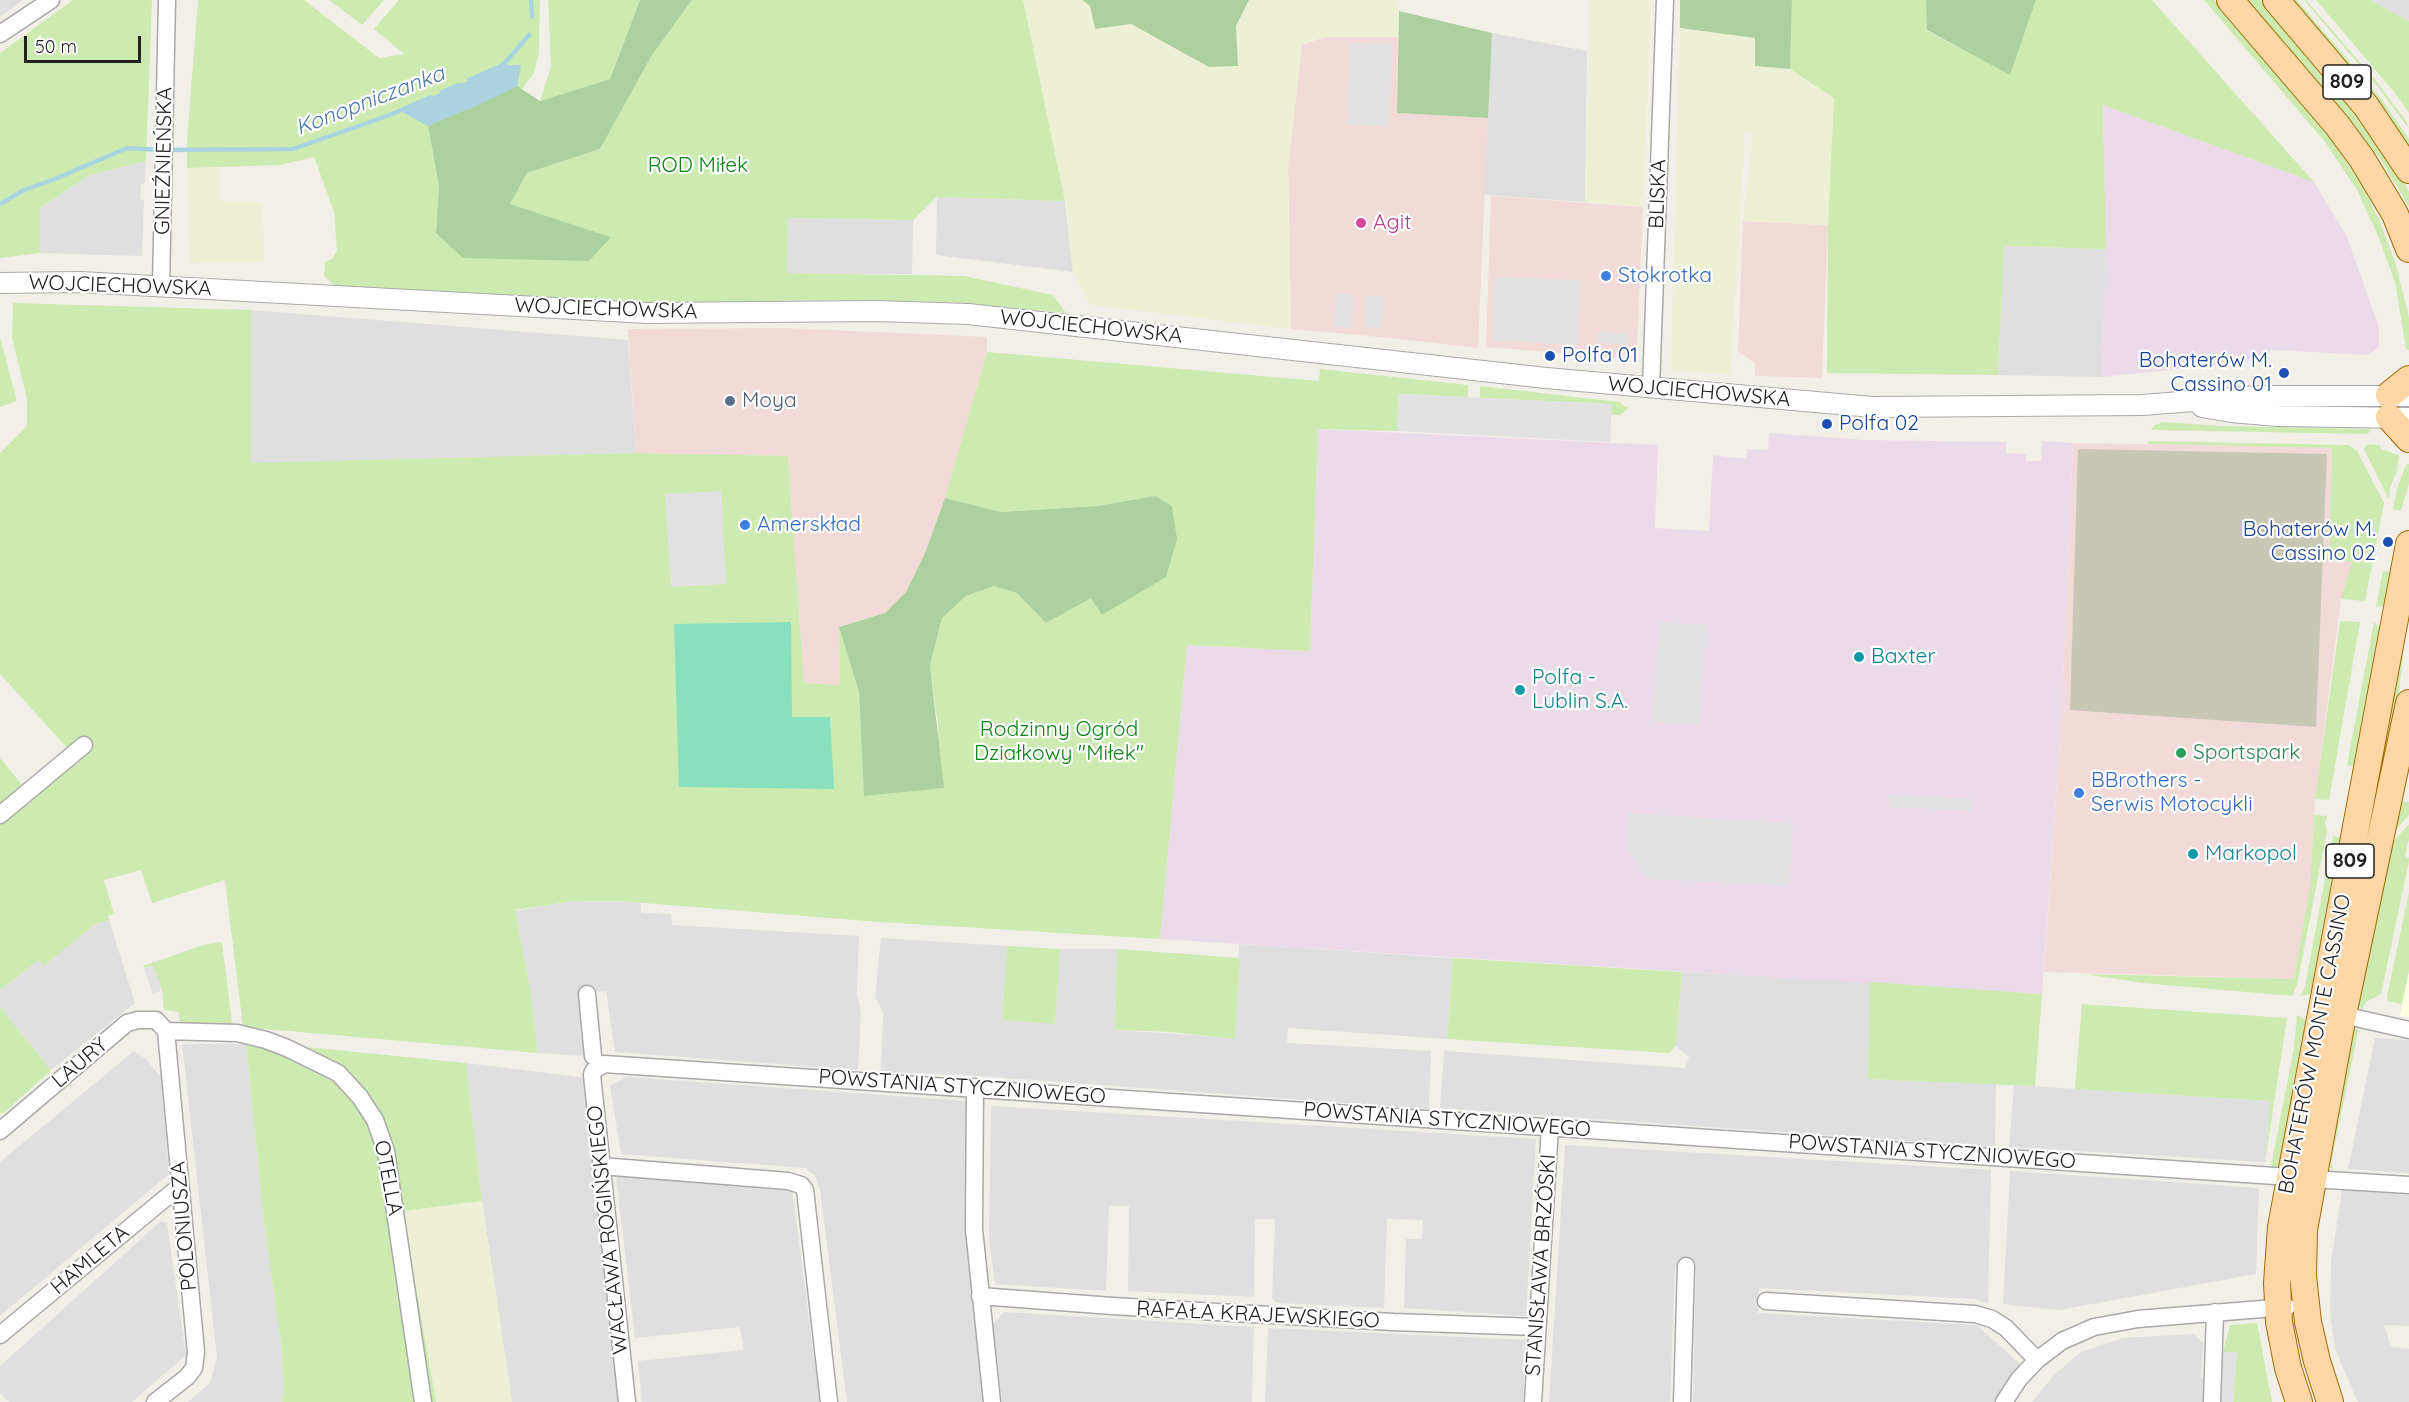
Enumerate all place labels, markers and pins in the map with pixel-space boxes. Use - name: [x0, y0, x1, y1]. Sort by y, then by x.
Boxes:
- place label: Agit: [1373, 210, 1411, 236]
- marker: Agit: [1354, 216, 1368, 230]
- place label: Stokrotka: [1618, 263, 1712, 289]
- marker: Stokrotka: [1599, 269, 1613, 283]
- place label: Polfa 01: [1562, 343, 1638, 369]
- place label: Bohaterów M. Cassino 01: [2139, 348, 2272, 398]
- marker: Polfa 01: [1543, 349, 1557, 363]
- marker: Bohaterów M. Cassino 01: [2277, 366, 2291, 380]
- place label: Moya: [742, 388, 797, 414]
- marker: Moya: [723, 394, 737, 408]
- place label: Polfa 02: [1839, 411, 1919, 437]
- marker: Polfa 02: [1820, 417, 1834, 431]
- place label: Amerskład: [757, 512, 861, 538]
- place label: Bohaterów M. Cassino 02: [2243, 517, 2376, 567]
- marker: Amerskład: [738, 518, 752, 532]
- marker: Bohaterów M. Cassino 02: [2381, 535, 2395, 549]
- place label: Baxter: [1871, 644, 1936, 670]
- marker: Baxter: [1852, 650, 1866, 664]
- place label: Polfa - Lublin S.A.: [1532, 665, 1628, 715]
- marker: Polfa - Lublin S.A.: [1513, 683, 1527, 697]
- place label: Sportspark: [2193, 740, 2300, 766]
- marker: Sportspark: [2174, 746, 2188, 760]
- place label: BBrothers - Serwis Motocykli: [2091, 768, 2253, 818]
- marker: BBrothers - Serwis Motocykli: [2072, 786, 2086, 800]
- place label: Markopol: [2205, 841, 2297, 867]
- marker: Markopol: [2186, 847, 2200, 861]

